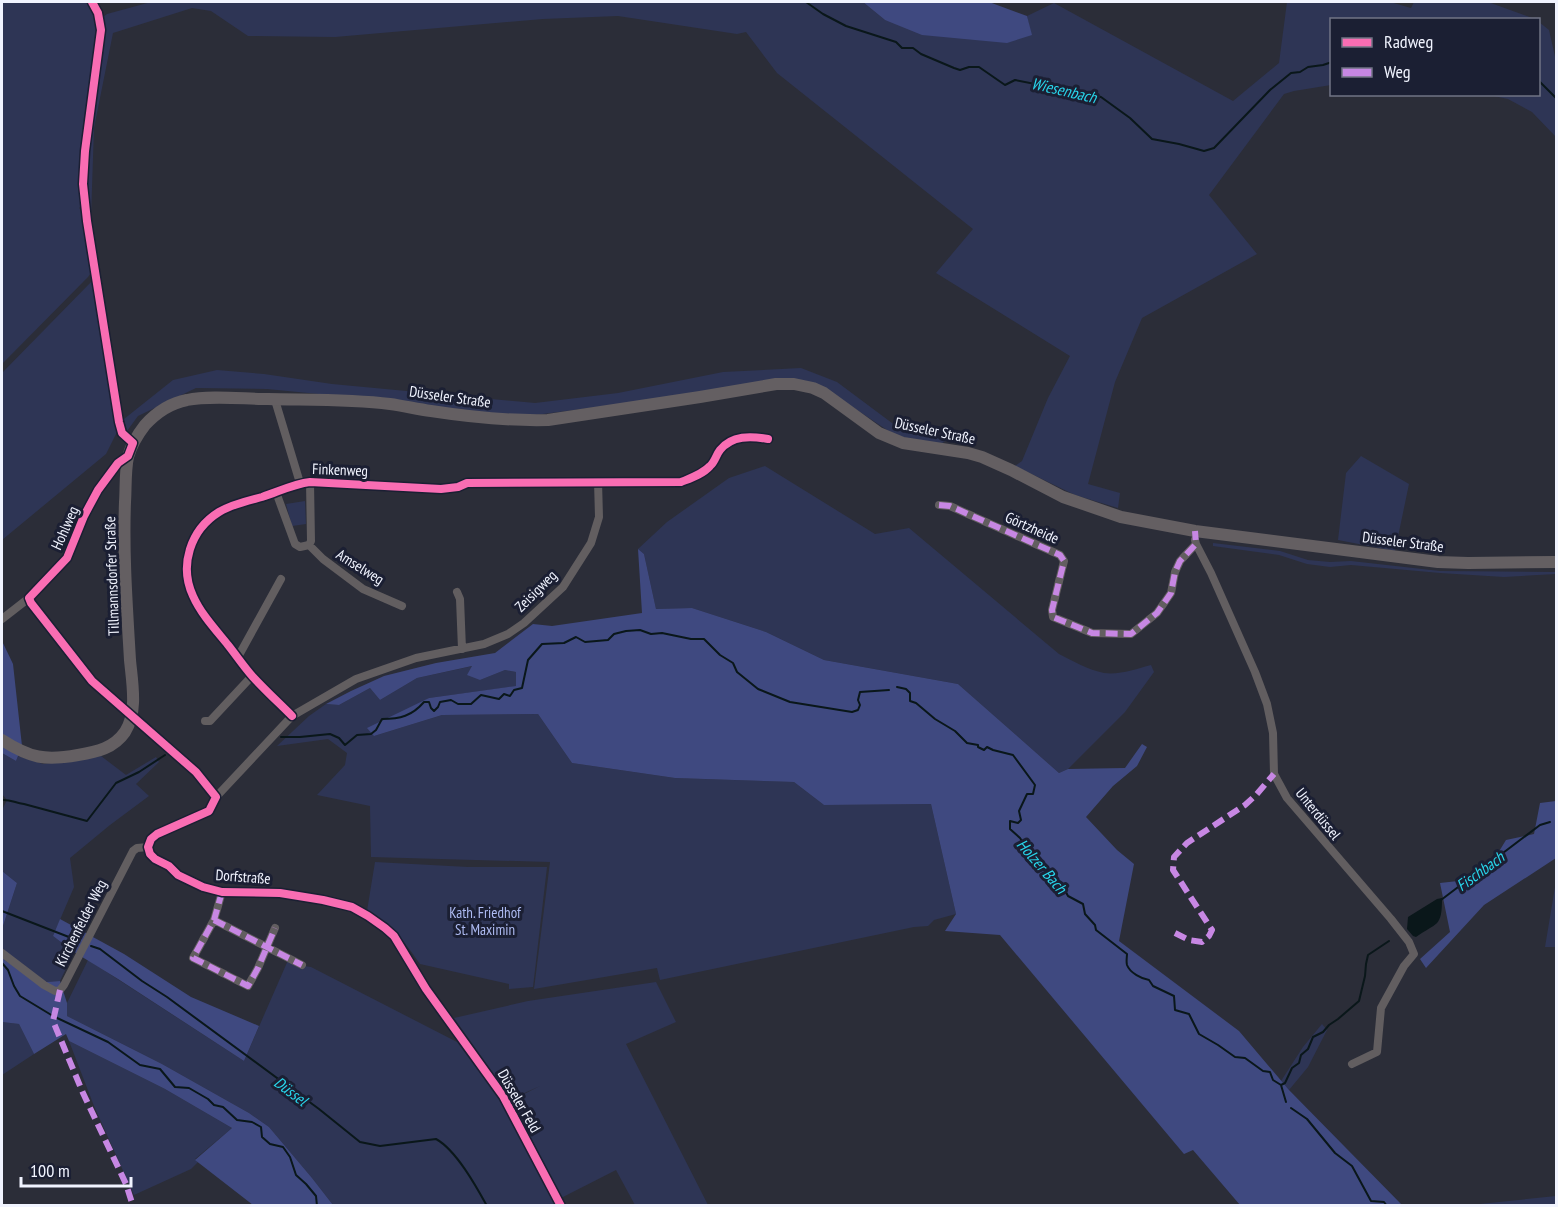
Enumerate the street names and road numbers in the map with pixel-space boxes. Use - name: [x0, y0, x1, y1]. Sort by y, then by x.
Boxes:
- street label: Düsseler Straße: [408, 381, 492, 412]
- street label: Düsseler Straße: [893, 413, 977, 448]
- street label: Finkenweg: [312, 459, 368, 480]
- street label: Hohlweg: [47, 503, 83, 553]
- street label: Görtzheide: [1002, 507, 1062, 548]
- street label: Tillmannsdorfer Straße: [100, 516, 123, 636]
- street label: Düsseler Straße: [1361, 527, 1445, 556]
- street label: Amselweg: [333, 545, 388, 589]
- street label: Zeisigweg: [511, 566, 561, 616]
- street label: Unterdüssel: [1292, 784, 1345, 844]
- street label: Dorfstraße: [215, 865, 271, 888]
- street label: Kirchenfelder Weg: [51, 876, 111, 969]
- street label: Düsseler Feld: [494, 1066, 545, 1136]

